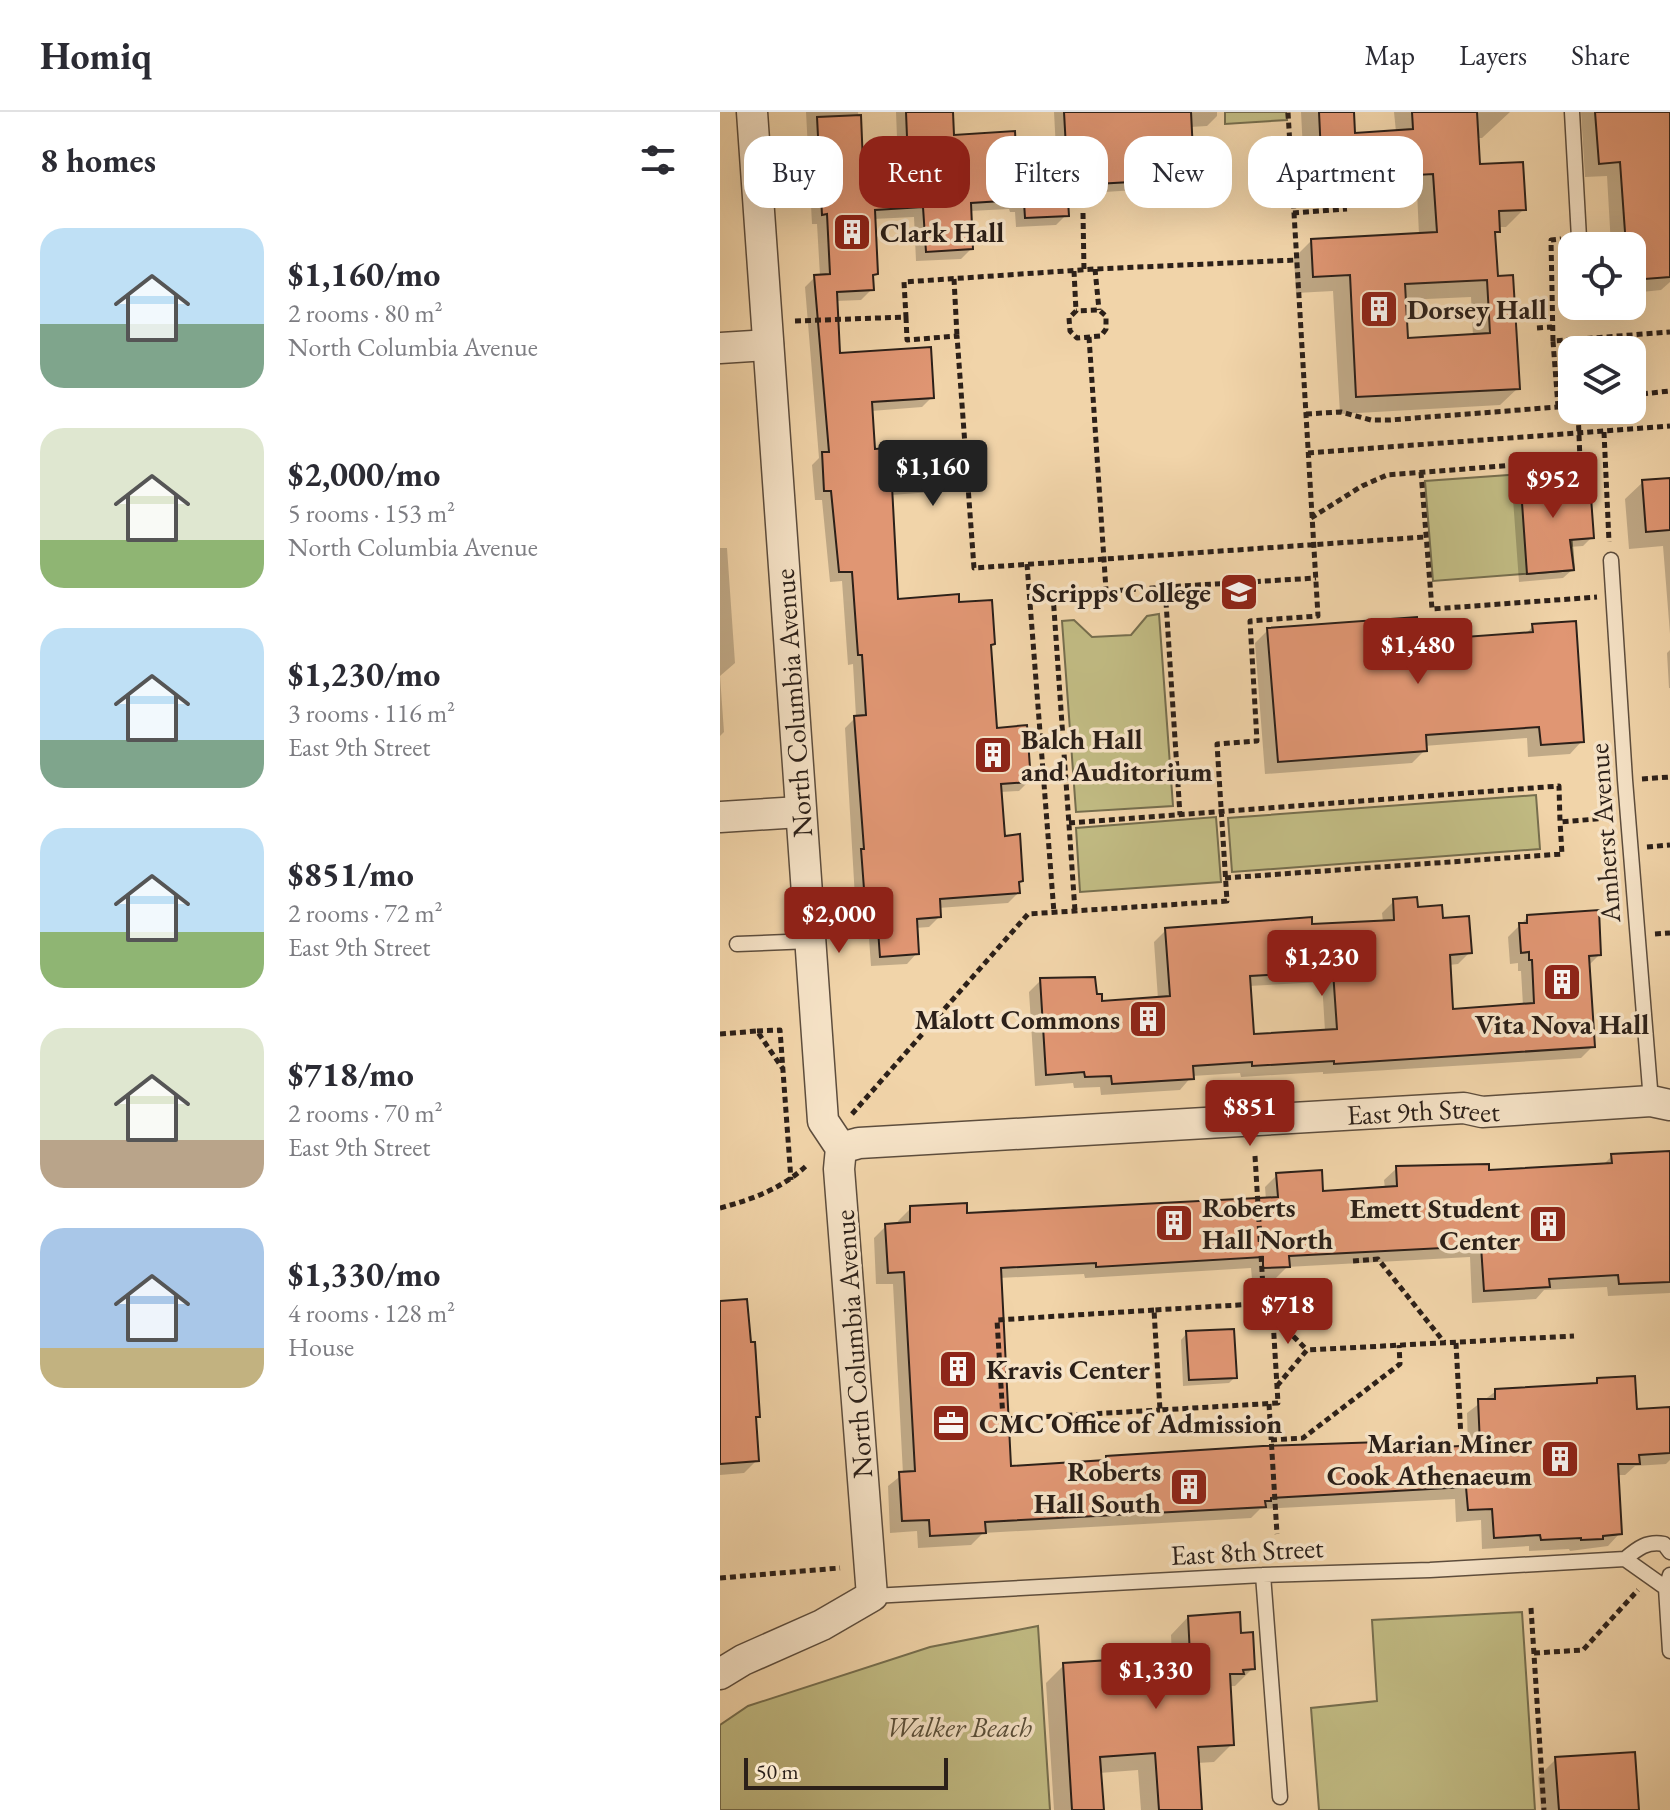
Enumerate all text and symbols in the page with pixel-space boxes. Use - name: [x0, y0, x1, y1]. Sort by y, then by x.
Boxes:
- text: Homiq: [40, 31, 152, 80]
- text: Map: [1365, 37, 1415, 73]
- text: Layers: [1459, 37, 1527, 73]
- text: Share: [1571, 37, 1630, 73]
- chip: Buy: [744, 136, 843, 208]
- chip: Rent: [859, 136, 970, 208]
- chip: Filters: [986, 136, 1108, 208]
- chip: New: [1124, 136, 1232, 208]
- chip: Apartment: [1248, 136, 1423, 208]
- text: 8 homes: [40, 138, 156, 182]
- icon: filters: [636, 138, 680, 182]
- building icon: Clark Hall: [831, 211, 873, 253]
- place label: Clark Hall: [880, 214, 1004, 250]
- map controls: [1558, 232, 1646, 424]
- button: locate: [1558, 232, 1646, 320]
- text: $1,160/mo: [288, 252, 440, 296]
- icon: home: [104, 260, 200, 356]
- building icon: Dorsey Hall: [1358, 288, 1400, 330]
- place label: Dorsey Hall: [1407, 291, 1547, 327]
- text: 2 rooms · 80 m²: [288, 296, 443, 330]
- text: North Columbia Avenue: [288, 330, 538, 364]
- button: layers: [1558, 336, 1646, 424]
- pin: $1,160: [868, 440, 998, 508]
- text: $1,160: [896, 449, 970, 483]
- text: $2,000/mo: [288, 452, 440, 496]
- pin: $952: [1506, 452, 1600, 520]
- icon: home: [104, 460, 200, 556]
- text: $952: [1526, 461, 1580, 495]
- text: 5 rooms · 153 m²: [288, 496, 455, 530]
- text: North Columbia Avenue: [288, 530, 538, 564]
- street label: North Columbia Avenue: [766, 567, 820, 839]
- school or university icon: Scripps College: [1218, 571, 1260, 613]
- place label: Scripps College: [1032, 574, 1211, 610]
- pin: $1,480: [1353, 618, 1483, 686]
- text: $1,480: [1381, 627, 1455, 661]
- text: $1,230/mo: [288, 652, 440, 696]
- icon: home: [104, 660, 200, 756]
- text: 3 rooms · 116 m²: [288, 696, 455, 730]
- place label: Balch Hall and Auditorium: [1021, 721, 1213, 789]
- text: East 9th Street: [288, 730, 431, 764]
- building icon: Balch Hall and Auditorium: [972, 734, 1014, 776]
- street label: Amherst Avenue: [1580, 742, 1628, 925]
- text: $851/mo: [288, 852, 414, 896]
- icon: home: [104, 860, 200, 956]
- pin: $2,000: [774, 887, 904, 955]
- text: 2 rooms · 72 m²: [288, 896, 443, 930]
- text: $2,000: [802, 896, 876, 930]
- text: East 9th Street: [288, 930, 431, 964]
- pin: $1,230: [1257, 930, 1387, 998]
- text: $1,230: [1285, 939, 1359, 973]
- building icon: Vita Nova Hall: [1541, 961, 1583, 1003]
- building icon: Malott Commons: [1127, 998, 1169, 1040]
- place label: Malott Commons: [914, 1001, 1120, 1037]
- place label: Vita Nova Hall: [1475, 1006, 1649, 1042]
- text: $718/mo: [288, 1052, 414, 1096]
- icon: home: [104, 1060, 200, 1156]
- pin: $851: [1203, 1080, 1297, 1148]
- text: $851: [1223, 1089, 1277, 1123]
- street label: East 9th Street: [1346, 1090, 1501, 1133]
- text: 2 rooms · 70 m²: [288, 1096, 443, 1130]
- text: East 9th Street: [288, 1130, 431, 1164]
- place label: Roberts Hall North: [1202, 1189, 1333, 1257]
- place label: Emett Student Center: [1350, 1190, 1520, 1258]
- building icon: Roberts Hall North: [1153, 1202, 1195, 1244]
- building icon: Emett Student Center: [1527, 1203, 1569, 1245]
- street label: North Columbia Avenue: [826, 1208, 880, 1480]
- text: $1,330/mo: [288, 1252, 440, 1296]
- icon: home: [104, 1260, 200, 1356]
- pin: $718: [1241, 1278, 1335, 1346]
- text: $718: [1261, 1287, 1315, 1321]
- text: 4 rooms · 128 m²: [288, 1296, 455, 1330]
- text: House: [288, 1330, 354, 1364]
- building icon: Kravis Center: [937, 1348, 979, 1390]
- place label: Kravis Center: [986, 1351, 1150, 1387]
- office icon: CMC Office of Admission: [930, 1402, 972, 1444]
- place label: CMC Office of Admission: [979, 1405, 1282, 1441]
- place label: Marian Miner Cook Athenaeum: [1327, 1425, 1532, 1493]
- building icon: Marian Miner Cook Athenaeum: [1539, 1438, 1581, 1480]
- place label: Roberts Hall South: [1034, 1453, 1161, 1521]
- building icon: Roberts Hall South: [1168, 1466, 1210, 1508]
- street label: East 8th Street: [1169, 1529, 1325, 1573]
- pin: $1,330: [1091, 1643, 1221, 1711]
- text: $1,330: [1119, 1652, 1193, 1686]
- park label: Walker Beach: [886, 1709, 1033, 1745]
- scale bar: [744, 1754, 948, 1790]
- text: 50 m: [756, 1757, 799, 1786]

